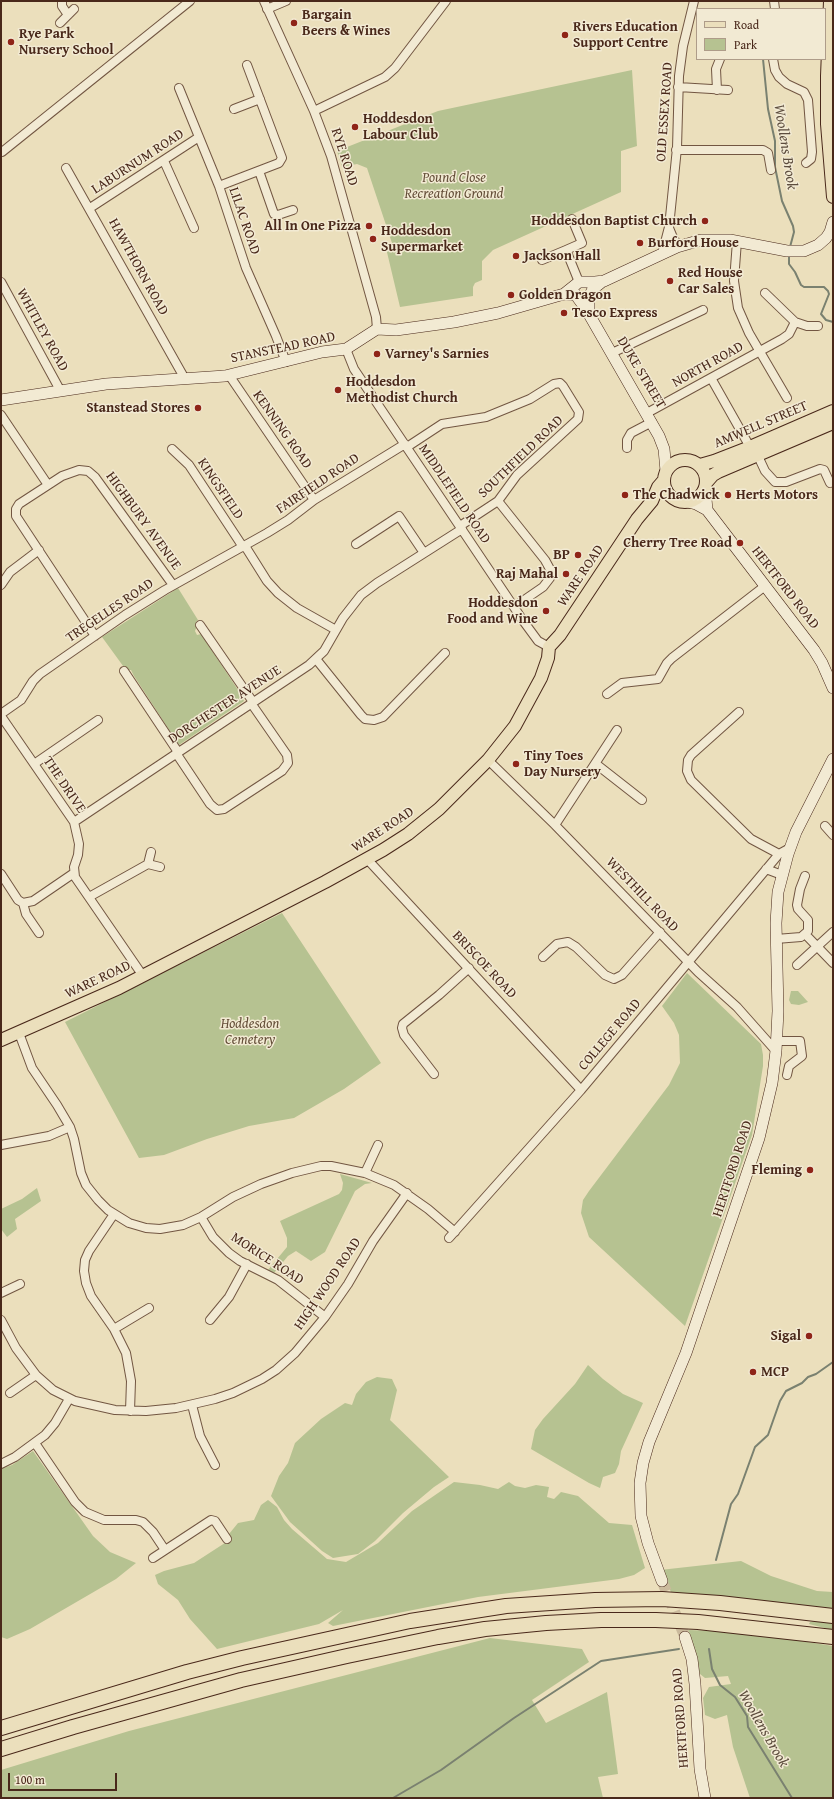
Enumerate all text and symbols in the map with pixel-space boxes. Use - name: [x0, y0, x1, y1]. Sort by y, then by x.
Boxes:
- place label: Bargain Beers & Wines: [302, 7, 390, 40]
- legend: [696, 8, 826, 60]
- text: Road: [734, 16, 759, 33]
- marker: Bargain Beers & Wines: [289, 18, 299, 28]
- place label: Rivers Education Support Centre: [573, 19, 678, 52]
- place label: Rye Park Nursery School: [19, 26, 114, 58]
- marker: Rivers Education Support Centre: [560, 30, 570, 40]
- text: Park: [734, 36, 757, 53]
- marker: Rye Park Nursery School: [6, 37, 16, 47]
- street label: OLD ESSEX ROAD: [653, 62, 677, 162]
- water label: Woollens Brook: [769, 103, 801, 191]
- place label: Hoddesdon Labour Club: [363, 111, 438, 144]
- marker: Hoddesdon Labour Club: [350, 122, 360, 132]
- street label: LABURNUM ROAD: [89, 126, 187, 198]
- street label: RYE ROAD: [327, 126, 361, 188]
- park label: Pound Close Recreation Ground: [404, 170, 504, 202]
- street label: LILAC ROAD: [225, 185, 263, 257]
- place label: Hoddesdon Baptist Church: [531, 213, 697, 229]
- street label: HAWTHORN ROAD: [104, 216, 172, 318]
- marker: Hoddesdon Baptist Church: [700, 216, 710, 226]
- place label: All In One Pizza: [264, 218, 361, 234]
- marker: All In One Pizza: [364, 221, 374, 231]
- place label: Hoddesdon Supermarket: [381, 223, 463, 256]
- marker: Hoddesdon Supermarket: [368, 234, 378, 244]
- place label: Burford House: [648, 235, 739, 251]
- marker: Burford House: [635, 238, 645, 248]
- place label: Jackson Hall: [524, 248, 601, 264]
- marker: Jackson Hall: [511, 251, 521, 261]
- place label: Red House Car Sales: [678, 265, 743, 298]
- marker: Red House Car Sales: [665, 276, 675, 286]
- street label: WHITLEY ROAD: [12, 286, 72, 374]
- place label: Golden Dragon: [519, 287, 611, 303]
- marker: Golden Dragon: [506, 290, 516, 300]
- place label: Tesco Express: [572, 305, 658, 321]
- marker: Tesco Express: [559, 308, 569, 318]
- street label: STANSTEAD ROAD: [229, 329, 337, 367]
- street label: DUKE STREET: [613, 334, 669, 412]
- street label: NORTH ROAD: [669, 339, 747, 391]
- place label: Varney's Sarnies: [385, 346, 489, 362]
- marker: Varney's Sarnies: [372, 349, 382, 359]
- place label: Hoddesdon Methodist Church: [346, 374, 458, 406]
- marker: Hoddesdon Methodist Church: [333, 385, 343, 395]
- street label: KENNING ROAD: [249, 388, 315, 472]
- street label: AMWELL STREET: [711, 398, 811, 452]
- place label: Stanstead Stores: [86, 400, 190, 416]
- marker: Stanstead Stores: [193, 403, 203, 413]
- street label: SOUTHFIELD ROAD: [475, 412, 567, 502]
- street label: MIDDLEFIELD ROAD: [414, 441, 494, 547]
- street label: FAIRFIELD ROAD: [273, 450, 363, 518]
- street label: KINGSFIELD: [193, 455, 247, 523]
- street label: HIGHBURY AVENUE: [102, 469, 184, 573]
- place label: The Chadwick: [633, 487, 720, 503]
- place label: Herts Motors: [736, 487, 818, 503]
- marker: The Chadwick: [620, 490, 630, 500]
- marker: Herts Motors: [723, 490, 733, 500]
- place label: Cherry Tree Road: [623, 535, 732, 551]
- marker: Cherry Tree Road: [735, 538, 745, 548]
- street label: WARE ROAD: [554, 542, 608, 610]
- street label: HERTFORD ROAD: [748, 543, 822, 633]
- place label: BP: [553, 547, 570, 563]
- marker: BP: [573, 550, 583, 560]
- place label: Raj Mahal: [496, 566, 558, 582]
- marker: Raj Mahal: [561, 569, 571, 579]
- street label: TREGELLES ROAD: [63, 575, 157, 647]
- place label: Hoddesdon Food and Wine: [447, 595, 538, 628]
- marker: Hoddesdon Food and Wine: [541, 606, 551, 616]
- street label: DORCHESTER AVENUE: [165, 662, 285, 748]
- place label: Tiny Toes Day Nursery: [524, 748, 601, 780]
- street label: THE DRIVE: [39, 754, 89, 816]
- marker: Tiny Toes Day Nursery: [511, 759, 521, 769]
- street label: WARE ROAD: [349, 804, 417, 856]
- street label: WESTHILL ROAD: [602, 854, 682, 936]
- street label: BRISCOE ROAD: [448, 928, 520, 1002]
- street label: WARE ROAD: [62, 957, 134, 1003]
- street label: COLLEGE ROAD: [575, 996, 645, 1074]
- park label: Hoddesdon Cemetery: [221, 1016, 279, 1048]
- street label: HERTFORD ROAD: [710, 1119, 756, 1219]
- place label: Fleming: [752, 1162, 802, 1178]
- marker: Fleming: [805, 1165, 815, 1175]
- street label: MORICE ROAD: [228, 1229, 306, 1289]
- street label: HIGH WOOD ROAD: [291, 1235, 365, 1333]
- place label: Sigal: [770, 1328, 801, 1344]
- marker: Sigal: [804, 1331, 814, 1341]
- place label: MCP: [761, 1364, 789, 1380]
- marker: MCP: [748, 1367, 758, 1377]
- street label: HERTFORD ROAD: [669, 1667, 693, 1769]
- water label: Woollens Brook: [734, 1687, 792, 1771]
- scale bar: [10, 1765, 119, 1791]
- text: 100 m: [15, 1771, 45, 1788]

